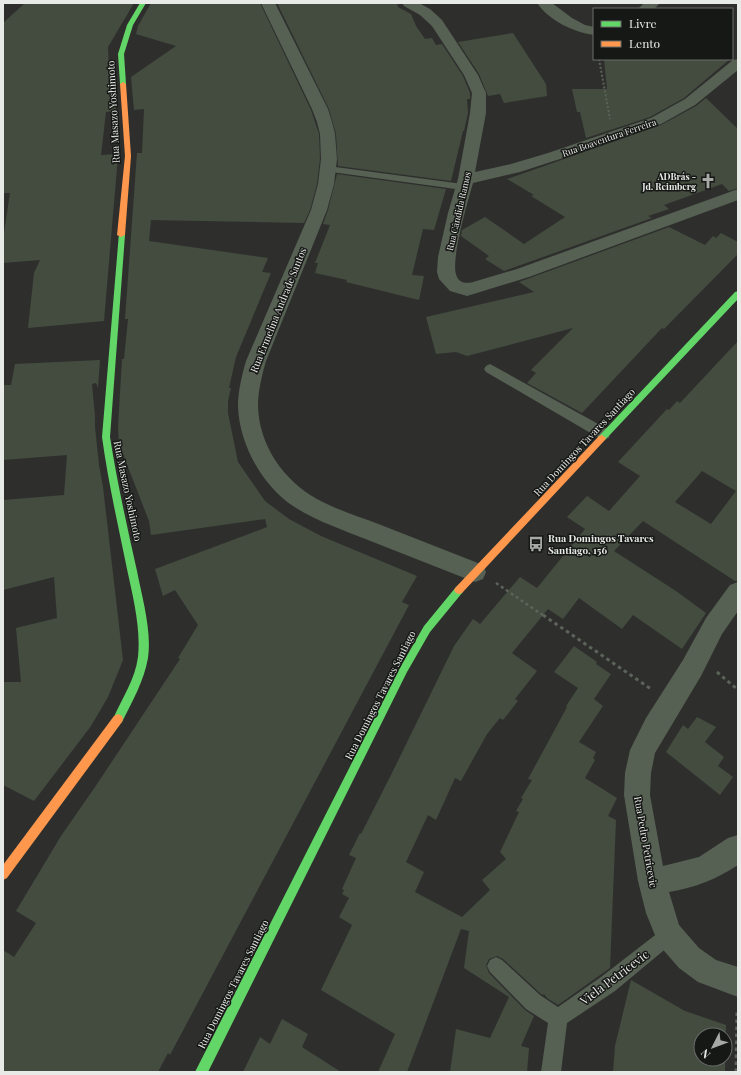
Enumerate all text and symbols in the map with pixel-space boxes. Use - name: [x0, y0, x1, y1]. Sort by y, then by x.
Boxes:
- legend: [593, 8, 733, 60]
- text: Livre: [629, 15, 657, 31]
- text: Lento: [629, 35, 661, 51]
- street label: Rua Masazo Yoshimoto: [103, 60, 123, 164]
- street label: Rua Boaventura Ferreira: [560, 115, 658, 159]
- street label: Rua Cândida Ramos: [443, 170, 473, 252]
- place label: ADBrás - Jd. Reimberg: [641, 170, 696, 192]
- church icon: ADBrás - Jd. Reimberg: [699, 172, 717, 190]
- street label: Rua Ermelina Andrade Santos: [246, 245, 310, 375]
- street label: Rua Domingos Tavares Santiago: [530, 385, 638, 499]
- street label: Rua Masazo Yoshimoto: [110, 439, 146, 543]
- place label: Rua Domingos Tavares Santiago, 156: [548, 531, 654, 557]
- bus stop icon: Rua Domingos Tavares Santiago, 156: [527, 535, 545, 553]
- street label: Rua Domingos Tavares Santiago: [341, 628, 419, 762]
- street label: Rua Pedro Petricevic: [631, 795, 661, 889]
- street label: Rua Domingos Tavares Santiago: [194, 917, 272, 1051]
- street label: Viela Petricevic: [576, 946, 652, 1009]
- north arrow: [693, 1027, 733, 1067]
- text: N: [697, 1046, 713, 1062]

